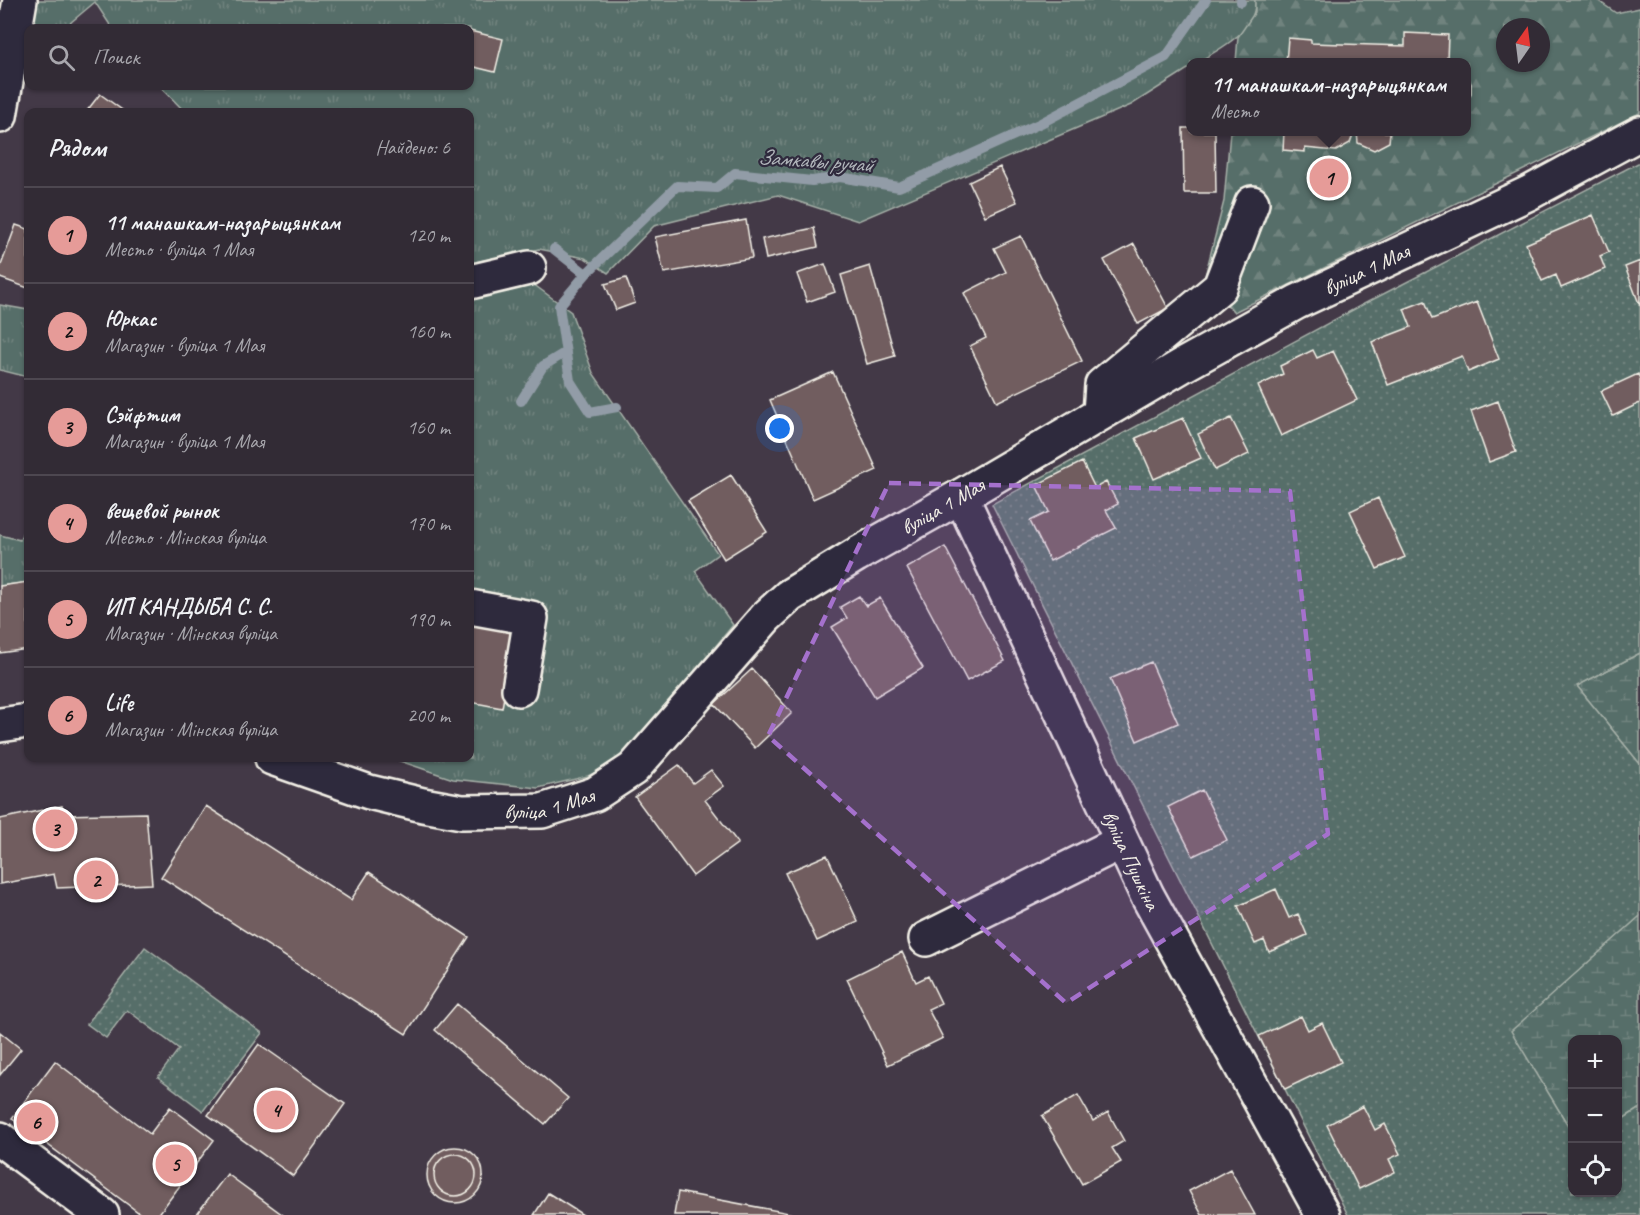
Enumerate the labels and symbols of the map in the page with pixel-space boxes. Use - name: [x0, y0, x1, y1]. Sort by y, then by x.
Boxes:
- north arrow: [1496, 18, 1550, 72]
- water label: Замкавы ручай: [757, 143, 878, 179]
- pin: 1: [1310, 156, 1348, 201]
- street label: вуліца 1 Мая: [1319, 237, 1415, 301]
- your location: [765, 414, 794, 443]
- street label: вуліца 1 Мая: [896, 472, 990, 540]
- street label: вуліца 1 Мая: [504, 782, 599, 824]
- pin: 3: [36, 806, 74, 852]
- street label: вуліца Пушкіна: [1096, 806, 1167, 916]
- pin: 2: [76, 858, 116, 902]
- pin: 4: [256, 1088, 296, 1132]
- pin: 6: [16, 1100, 56, 1144]
- pin: 5: [156, 1142, 195, 1186]

